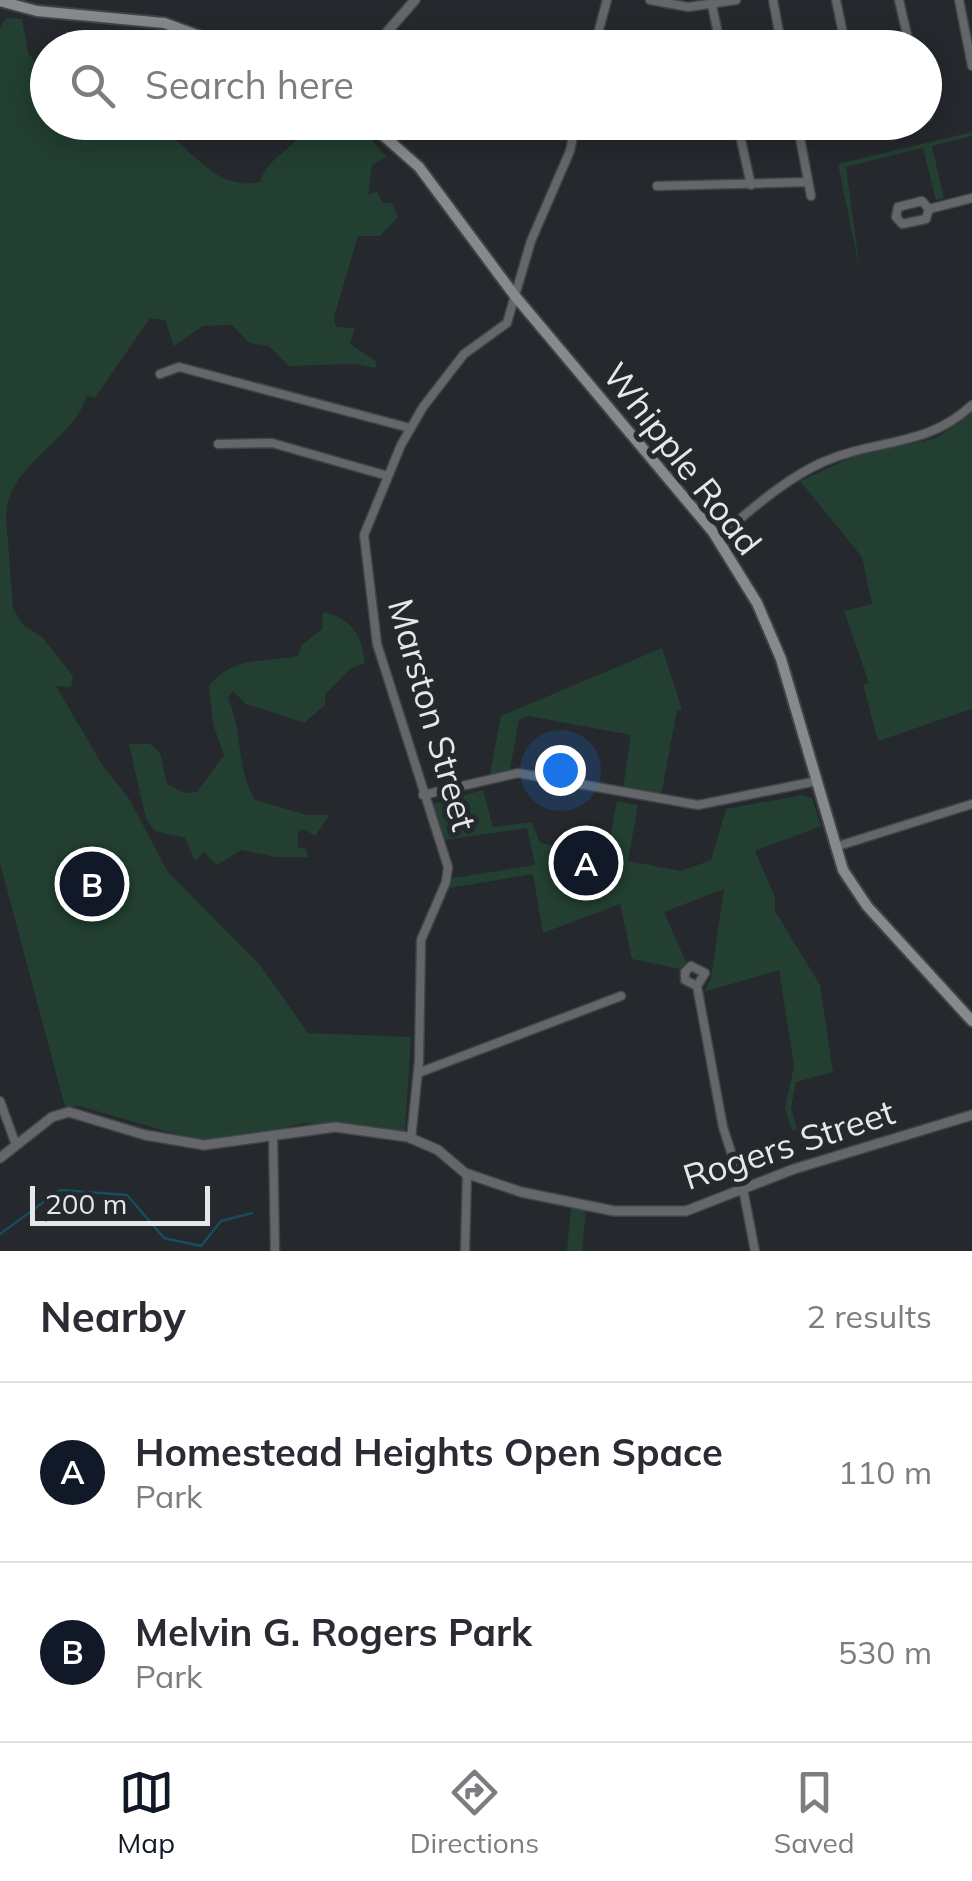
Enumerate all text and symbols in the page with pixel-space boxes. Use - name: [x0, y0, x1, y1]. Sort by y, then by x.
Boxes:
- search box: [30, 30, 942, 140]
- icon: search: [65, 58, 120, 113]
- text: Search here: [145, 61, 354, 109]
- street label: Whipple Road: [594, 353, 772, 563]
- street label: Marston Street: [379, 594, 487, 836]
- your location: [535, 745, 586, 796]
- pin: A: [554, 826, 618, 900]
- pin: B: [59, 846, 124, 922]
- street label: Rogers Street: [677, 1089, 900, 1199]
- scale bar: [30, 1181, 210, 1226]
- text: 200 m: [45, 1186, 127, 1221]
- text: Nearby: [40, 1290, 186, 1343]
- text: 2 results: [807, 1296, 932, 1336]
- text: Homestead Heights Open Space: [135, 1428, 723, 1476]
- text: A: [60, 1452, 85, 1492]
- text: 110 m: [838, 1452, 932, 1492]
- text: Park: [135, 1476, 202, 1516]
- text: Melvin G. Rogers Park: [135, 1608, 532, 1656]
- text: B: [61, 1632, 84, 1672]
- text: 530 m: [838, 1632, 932, 1672]
- text: Park: [135, 1656, 202, 1696]
- tab: Map: [117, 1765, 175, 1860]
- tab: Directions: [410, 1765, 539, 1860]
- tab: Saved: [774, 1765, 855, 1860]

